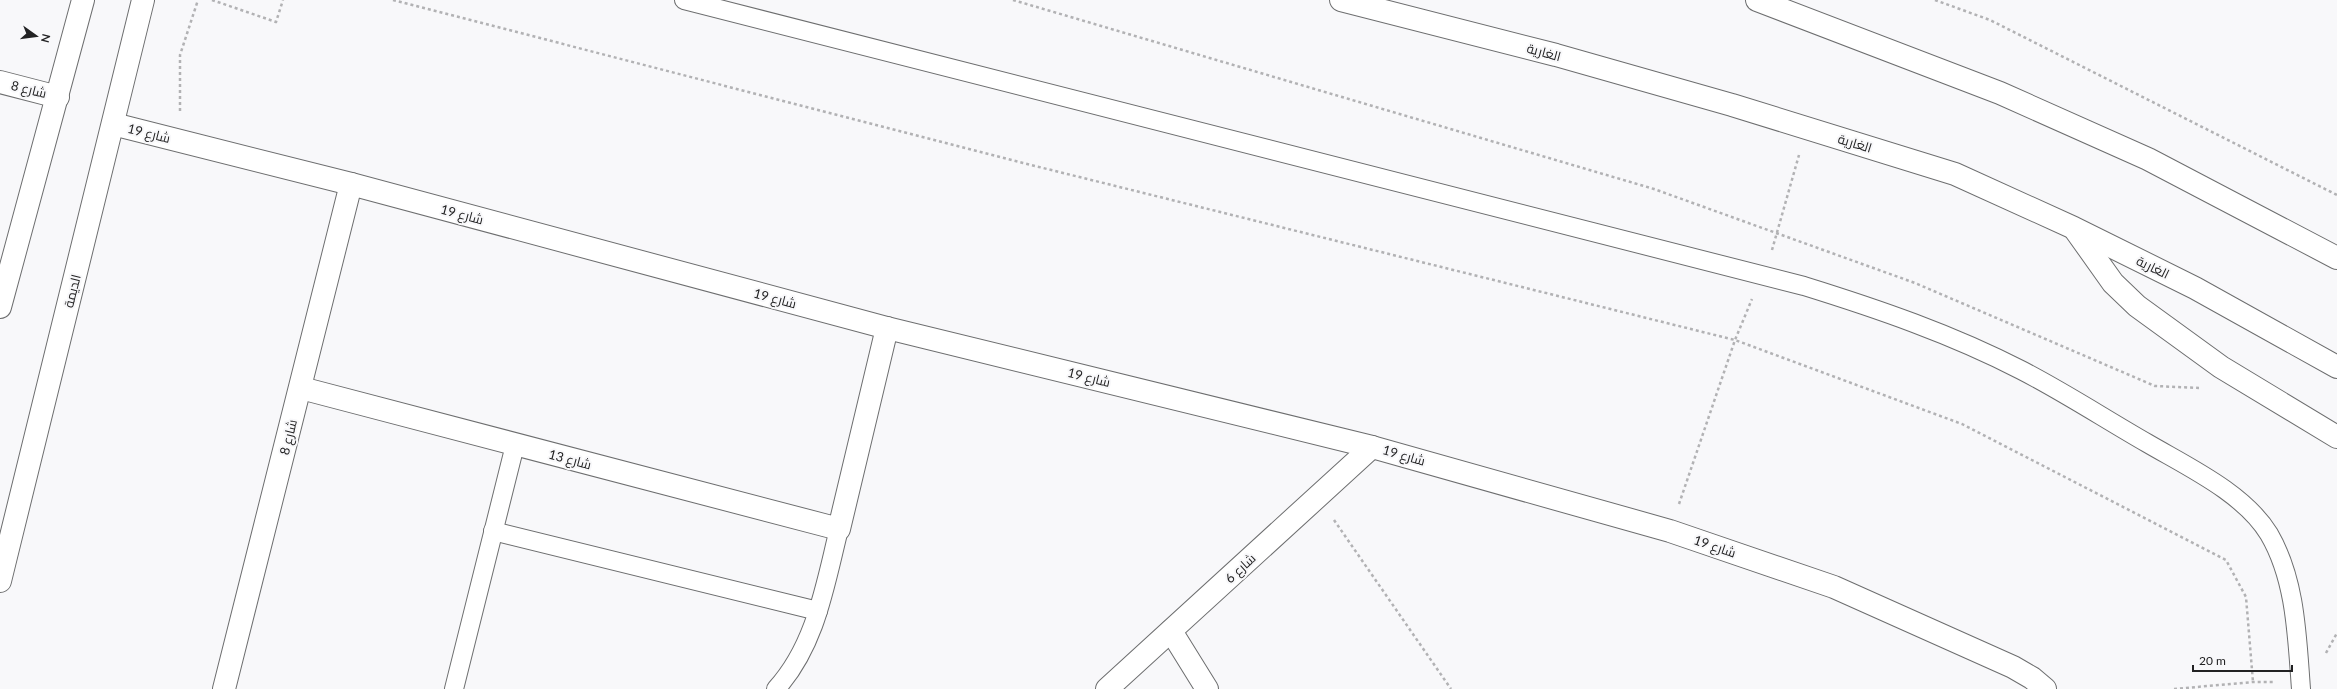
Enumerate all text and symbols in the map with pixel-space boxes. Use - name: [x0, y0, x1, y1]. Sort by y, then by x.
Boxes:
- north arrow: [16, 16, 56, 56]
- text: N: [39, 33, 54, 44]
- street label: الغارية: [1525, 40, 1563, 64]
- street label: شارع 8: [9, 77, 48, 102]
- street label: شارع 19: [126, 120, 172, 147]
- street label: الغارية: [1836, 130, 1874, 156]
- street label: شارع 19: [439, 201, 485, 228]
- street label: الغارية: [2134, 252, 2172, 282]
- street label: الديمة: [60, 273, 84, 309]
- street label: شارع 19: [752, 285, 798, 312]
- street label: شارع 19: [1066, 364, 1112, 391]
- street label: شارع 8: [276, 418, 301, 457]
- street label: شارع 19: [1381, 441, 1427, 470]
- street label: شارع 13: [547, 446, 593, 473]
- street label: شارع 19: [1691, 531, 1738, 562]
- street label: شارع 6: [1221, 550, 1259, 587]
- scale bar: [2193, 647, 2292, 673]
- text: 20 m: [2199, 653, 2226, 668]

